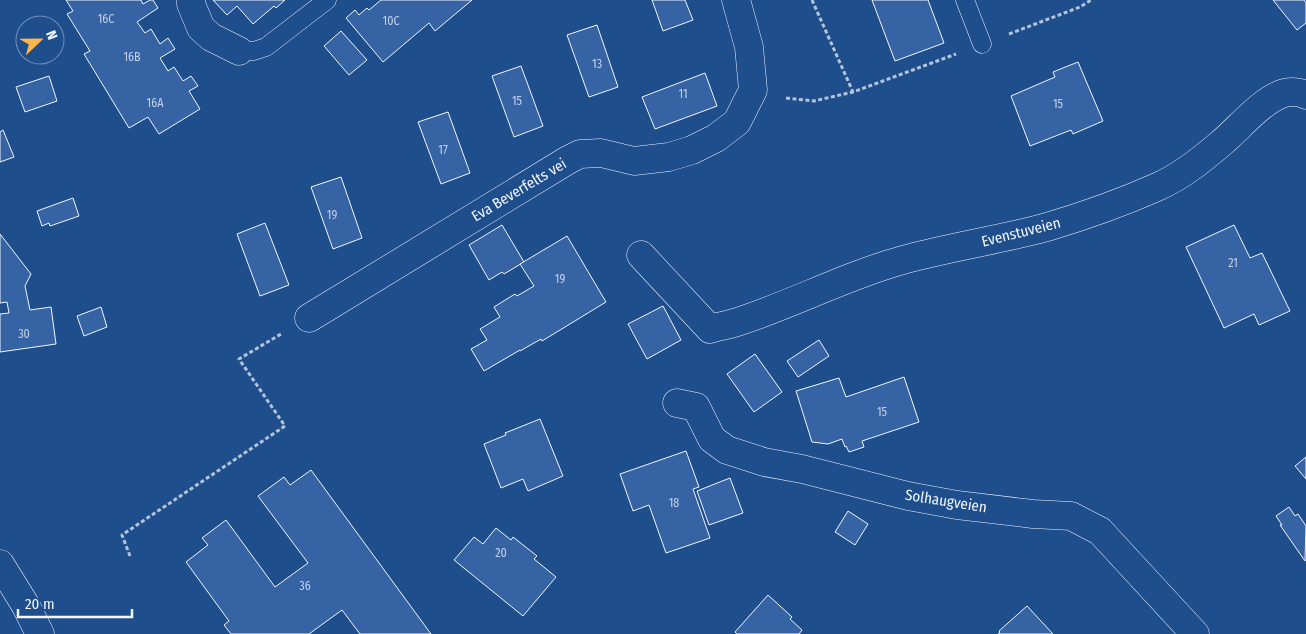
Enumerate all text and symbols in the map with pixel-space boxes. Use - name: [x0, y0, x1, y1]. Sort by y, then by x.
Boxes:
- house number: 16C: [98, 12, 114, 26]
- house number: 10C: [382, 14, 400, 28]
- north arrow: [15, 15, 65, 65]
- text: N: [42, 28, 61, 42]
- house number: 16B: [123, 50, 141, 64]
- house number: 13: [592, 57, 602, 71]
- house number: 11: [678, 87, 688, 101]
- house number: 15: [512, 94, 523, 108]
- house number: 16A: [147, 96, 164, 110]
- house number: 15: [1053, 97, 1064, 111]
- house number: 17: [438, 143, 448, 157]
- street label: Eva Beverfelts vei: [468, 155, 570, 225]
- house number: 19: [327, 208, 337, 222]
- street label: Evenstuveien: [980, 213, 1062, 251]
- house number: 21: [1228, 256, 1238, 270]
- house number: 19: [555, 272, 565, 286]
- house number: 30: [18, 327, 30, 341]
- house number: 15: [877, 405, 888, 419]
- street label: Solhaugveien: [904, 486, 988, 516]
- house number: 18: [669, 496, 679, 510]
- house number: 20: [495, 546, 507, 560]
- house number: 36: [299, 579, 311, 593]
- scale bar: [18, 586, 131, 618]
- text: 20 m: [25, 595, 55, 613]

